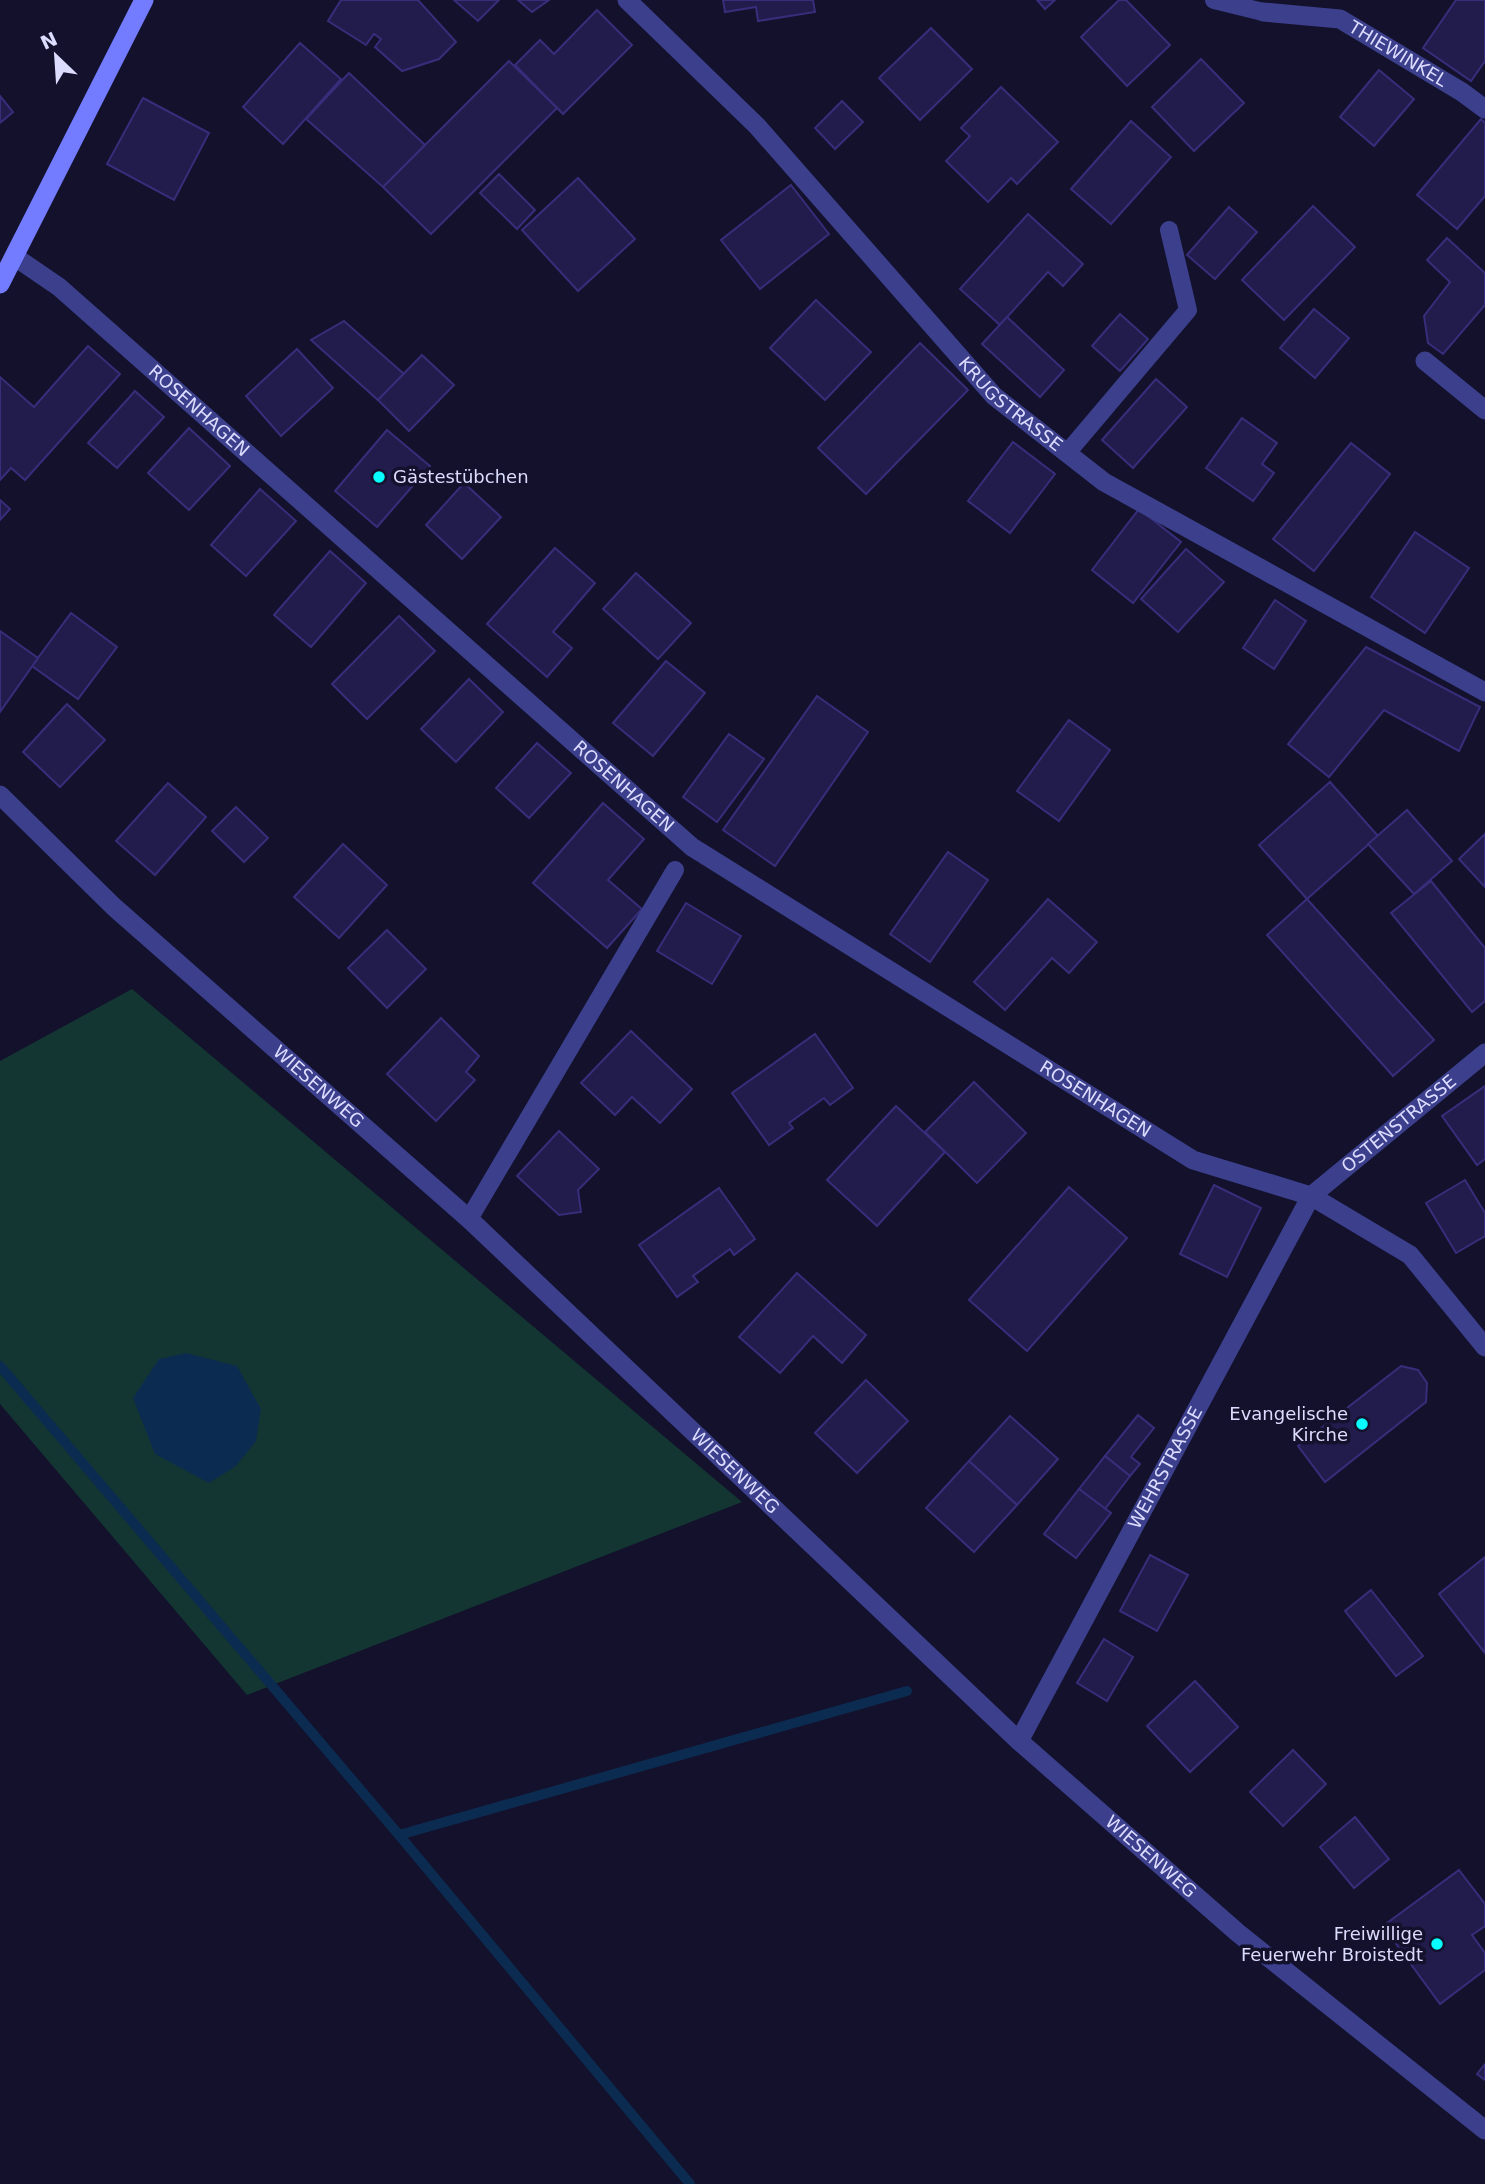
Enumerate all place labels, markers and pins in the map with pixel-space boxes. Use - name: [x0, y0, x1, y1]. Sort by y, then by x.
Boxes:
- place label: Gästestübchen: [393, 466, 529, 487]
- marker: Gästestübchen: [371, 469, 387, 485]
- place label: Evangelische Kirche: [1229, 1403, 1348, 1445]
- marker: Evangelische Kirche: [1354, 1416, 1370, 1432]
- place label: Freiwillige Feuerwehr Broistedt: [1241, 1923, 1423, 1965]
- marker: Freiwillige Feuerwehr Broistedt: [1429, 1936, 1445, 1952]

